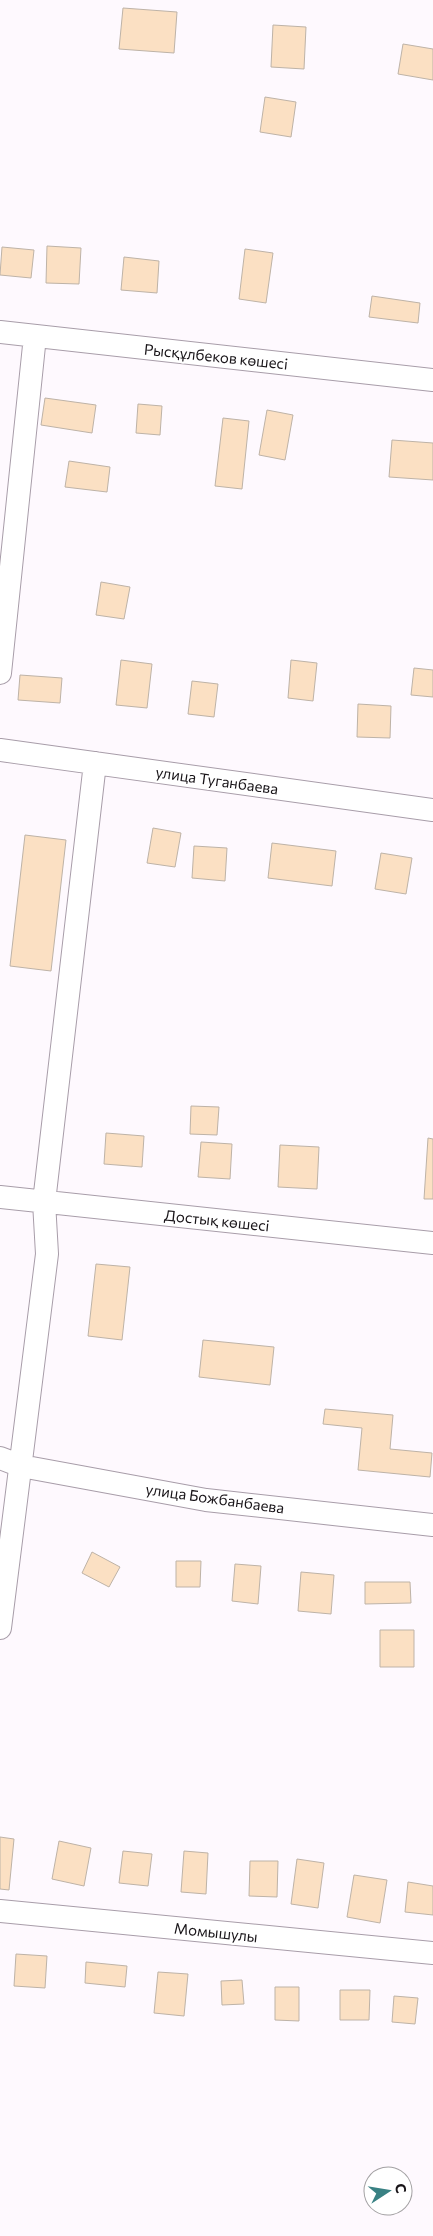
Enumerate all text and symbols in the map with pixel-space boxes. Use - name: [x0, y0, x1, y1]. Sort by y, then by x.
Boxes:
- street label: Рысқұлбеков көшесі: [143, 339, 289, 373]
- street label: улица Туганбаева: [154, 762, 280, 798]
- street label: Достық көшесі: [164, 1206, 270, 1234]
- street label: улица Божбанбаева: [145, 1479, 285, 1517]
- street label: Момышулы: [173, 1919, 259, 1945]
- north arrow: [363, 2166, 413, 2216]
- text: С: [392, 2182, 411, 2195]

